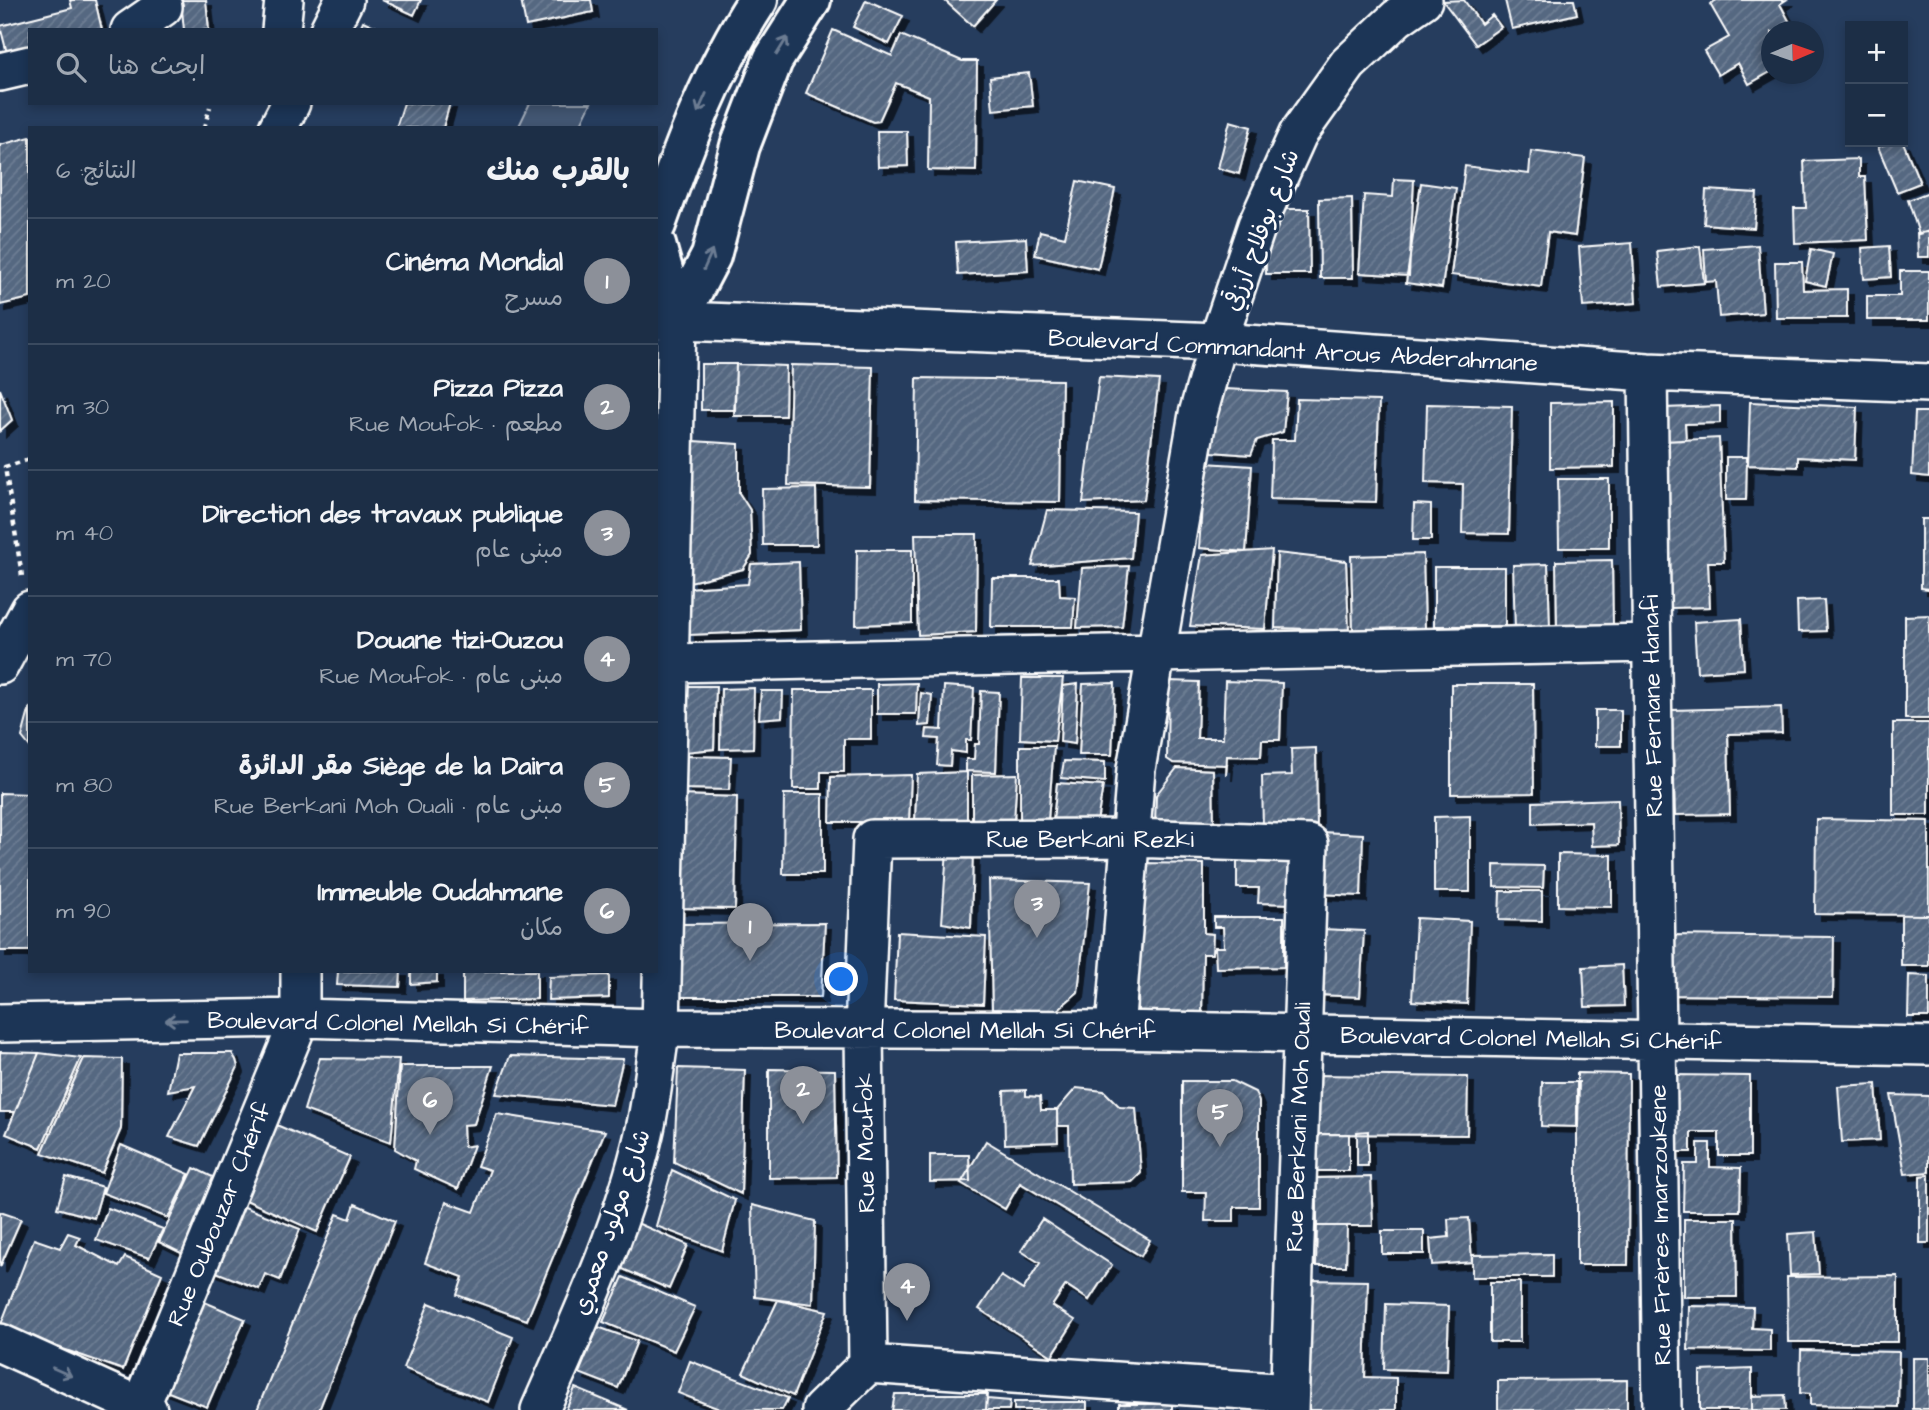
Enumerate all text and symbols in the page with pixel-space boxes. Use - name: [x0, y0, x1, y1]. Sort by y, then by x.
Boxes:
- north arrow: [1761, 21, 1824, 84]
- map controls: [1845, 21, 1908, 147]
- button: +: [1845, 21, 1908, 84]
- search box: [28, 28, 658, 105]
- one-way arrow: [774, 37, 789, 56]
- icon: search: [52, 48, 90, 86]
- text: ابحث هنا: [108, 48, 205, 84]
- button: −: [1845, 84, 1908, 147]
- one-way arrow: [695, 92, 708, 113]
- street label: شارع بوفلاح أرزقي: [1215, 144, 1309, 316]
- text: بالقرب منك: [486, 150, 630, 192]
- text: النتائج: 6: [56, 155, 137, 187]
- text: Cinéma Mondial: [386, 244, 563, 280]
- one-way arrow: [702, 250, 715, 272]
- text: 20 m: [56, 265, 111, 297]
- text: 1: [606, 265, 608, 297]
- text: مسرح: [505, 282, 563, 314]
- street label: Boulevard Commandant Arous Abderahmane: [1047, 321, 1539, 381]
- text: Pizza Pizza: [434, 370, 563, 406]
- text: 30 m: [56, 391, 109, 423]
- text: 2: [600, 391, 614, 423]
- text: مطعم · Rue Moufok: [349, 408, 563, 440]
- text: Direction des travaux publique: [202, 496, 563, 532]
- text: 40 m: [56, 517, 113, 549]
- text: 3: [601, 517, 613, 549]
- text: مبنى عام: [475, 534, 563, 566]
- street label: Rue Fernane Hanafi: [1634, 594, 1672, 817]
- text: Douane tizi-Ouzou: [357, 622, 563, 658]
- text: 70 m: [56, 643, 112, 675]
- text: 4: [599, 643, 615, 675]
- text: مبنى عام · Rue Moufok: [319, 660, 563, 692]
- text: Siège de la Daira مقر الدائرة: [238, 748, 563, 784]
- text: 80 m: [56, 769, 113, 801]
- text: 5: [599, 769, 615, 801]
- text: مبنى عام · Rue Berkani Moh Ouali: [214, 790, 563, 822]
- street label: Rue Berkani Rezki: [986, 823, 1194, 857]
- text: Immeuble Oudahmane: [318, 874, 563, 910]
- pin: 3: [1014, 880, 1060, 938]
- text: 90 m: [56, 895, 111, 927]
- text: 6: [600, 895, 614, 927]
- pin: 1: [727, 903, 773, 961]
- text: مكان: [520, 912, 563, 944]
- your location: [824, 962, 858, 996]
- street label: Rue Berkani Moh Ouali: [1278, 1001, 1320, 1253]
- street label: Boulevard Colonel Mellah Si Chérif: [207, 1004, 590, 1044]
- one-way arrow: [165, 1013, 188, 1027]
- street label: Boulevard Colonel Mellah Si Chérif: [774, 1014, 1156, 1048]
- street label: Boulevard Colonel Mellah Si Chérif: [1340, 1019, 1723, 1059]
- pin: 2: [780, 1066, 826, 1124]
- street label: Rue Moufok: [848, 1072, 884, 1213]
- pin: 6: [407, 1077, 453, 1135]
- street label: Rue Frères Imarzoukene: [1642, 1084, 1680, 1366]
- pin: 5: [1197, 1089, 1243, 1147]
- street label: Rue Oubouzar Chérif: [159, 1096, 281, 1332]
- street label: شارع مولود معمري: [564, 1125, 660, 1320]
- pin: 4: [884, 1263, 930, 1321]
- one-way arrow: [51, 1365, 72, 1379]

